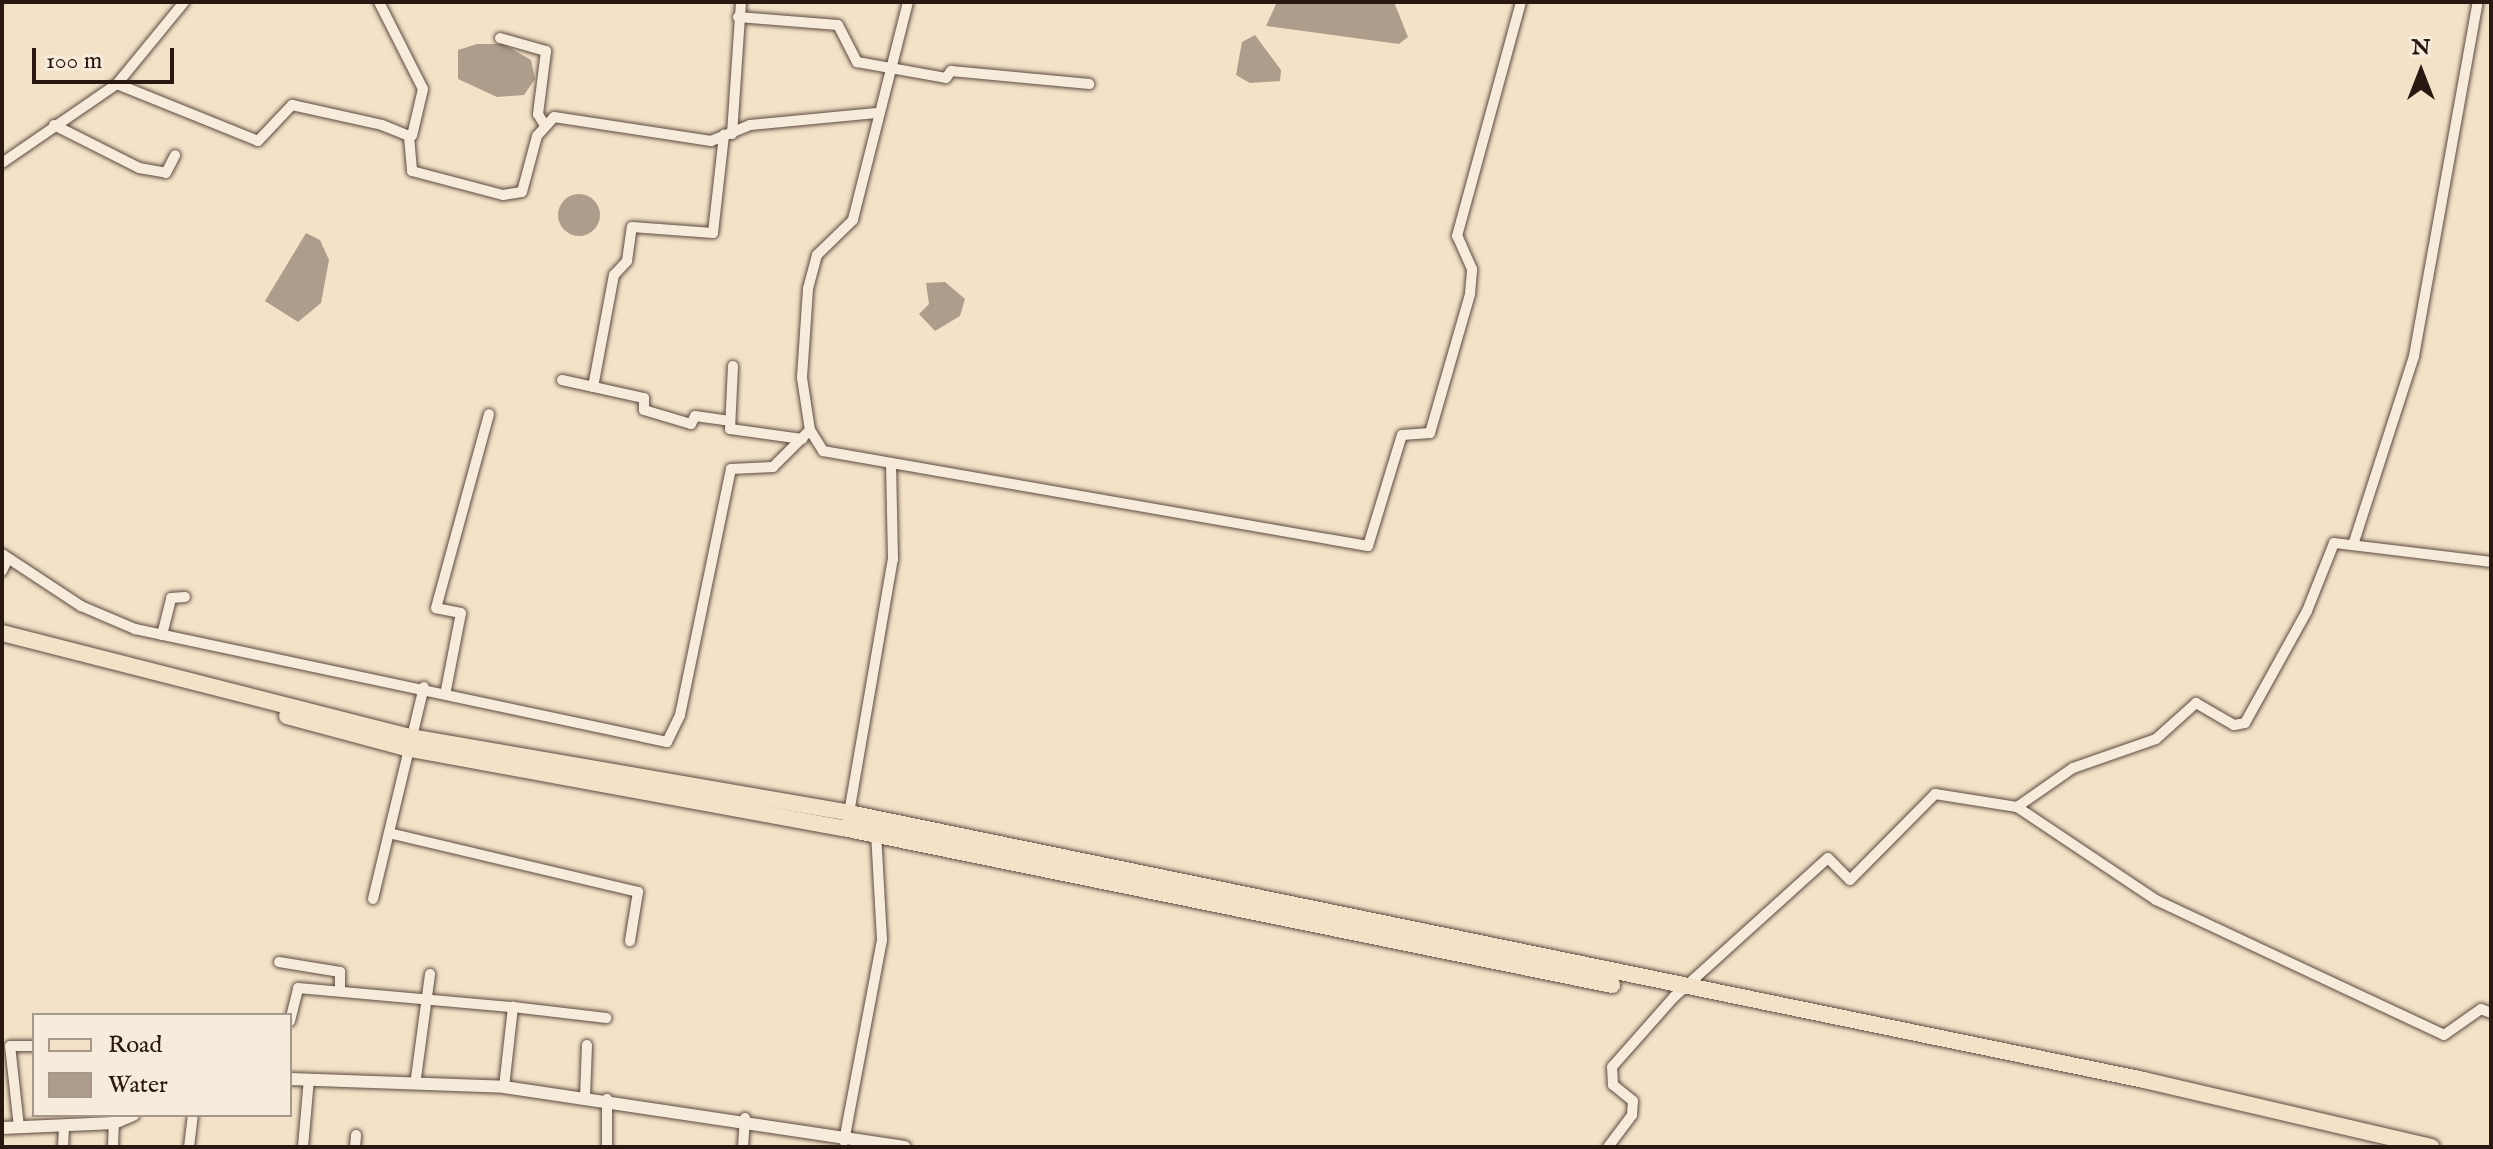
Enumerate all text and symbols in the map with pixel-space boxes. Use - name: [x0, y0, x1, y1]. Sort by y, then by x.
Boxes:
- scale bar: [36, 32, 178, 82]
- north arrow: [2381, 32, 2461, 112]
- text: N: [2411, 34, 2431, 62]
- text: 100 m: [46, 46, 102, 77]
- legend: [32, 1013, 292, 1117]
- text: Road: [108, 1030, 162, 1061]
- text: Water: [108, 1070, 168, 1101]

